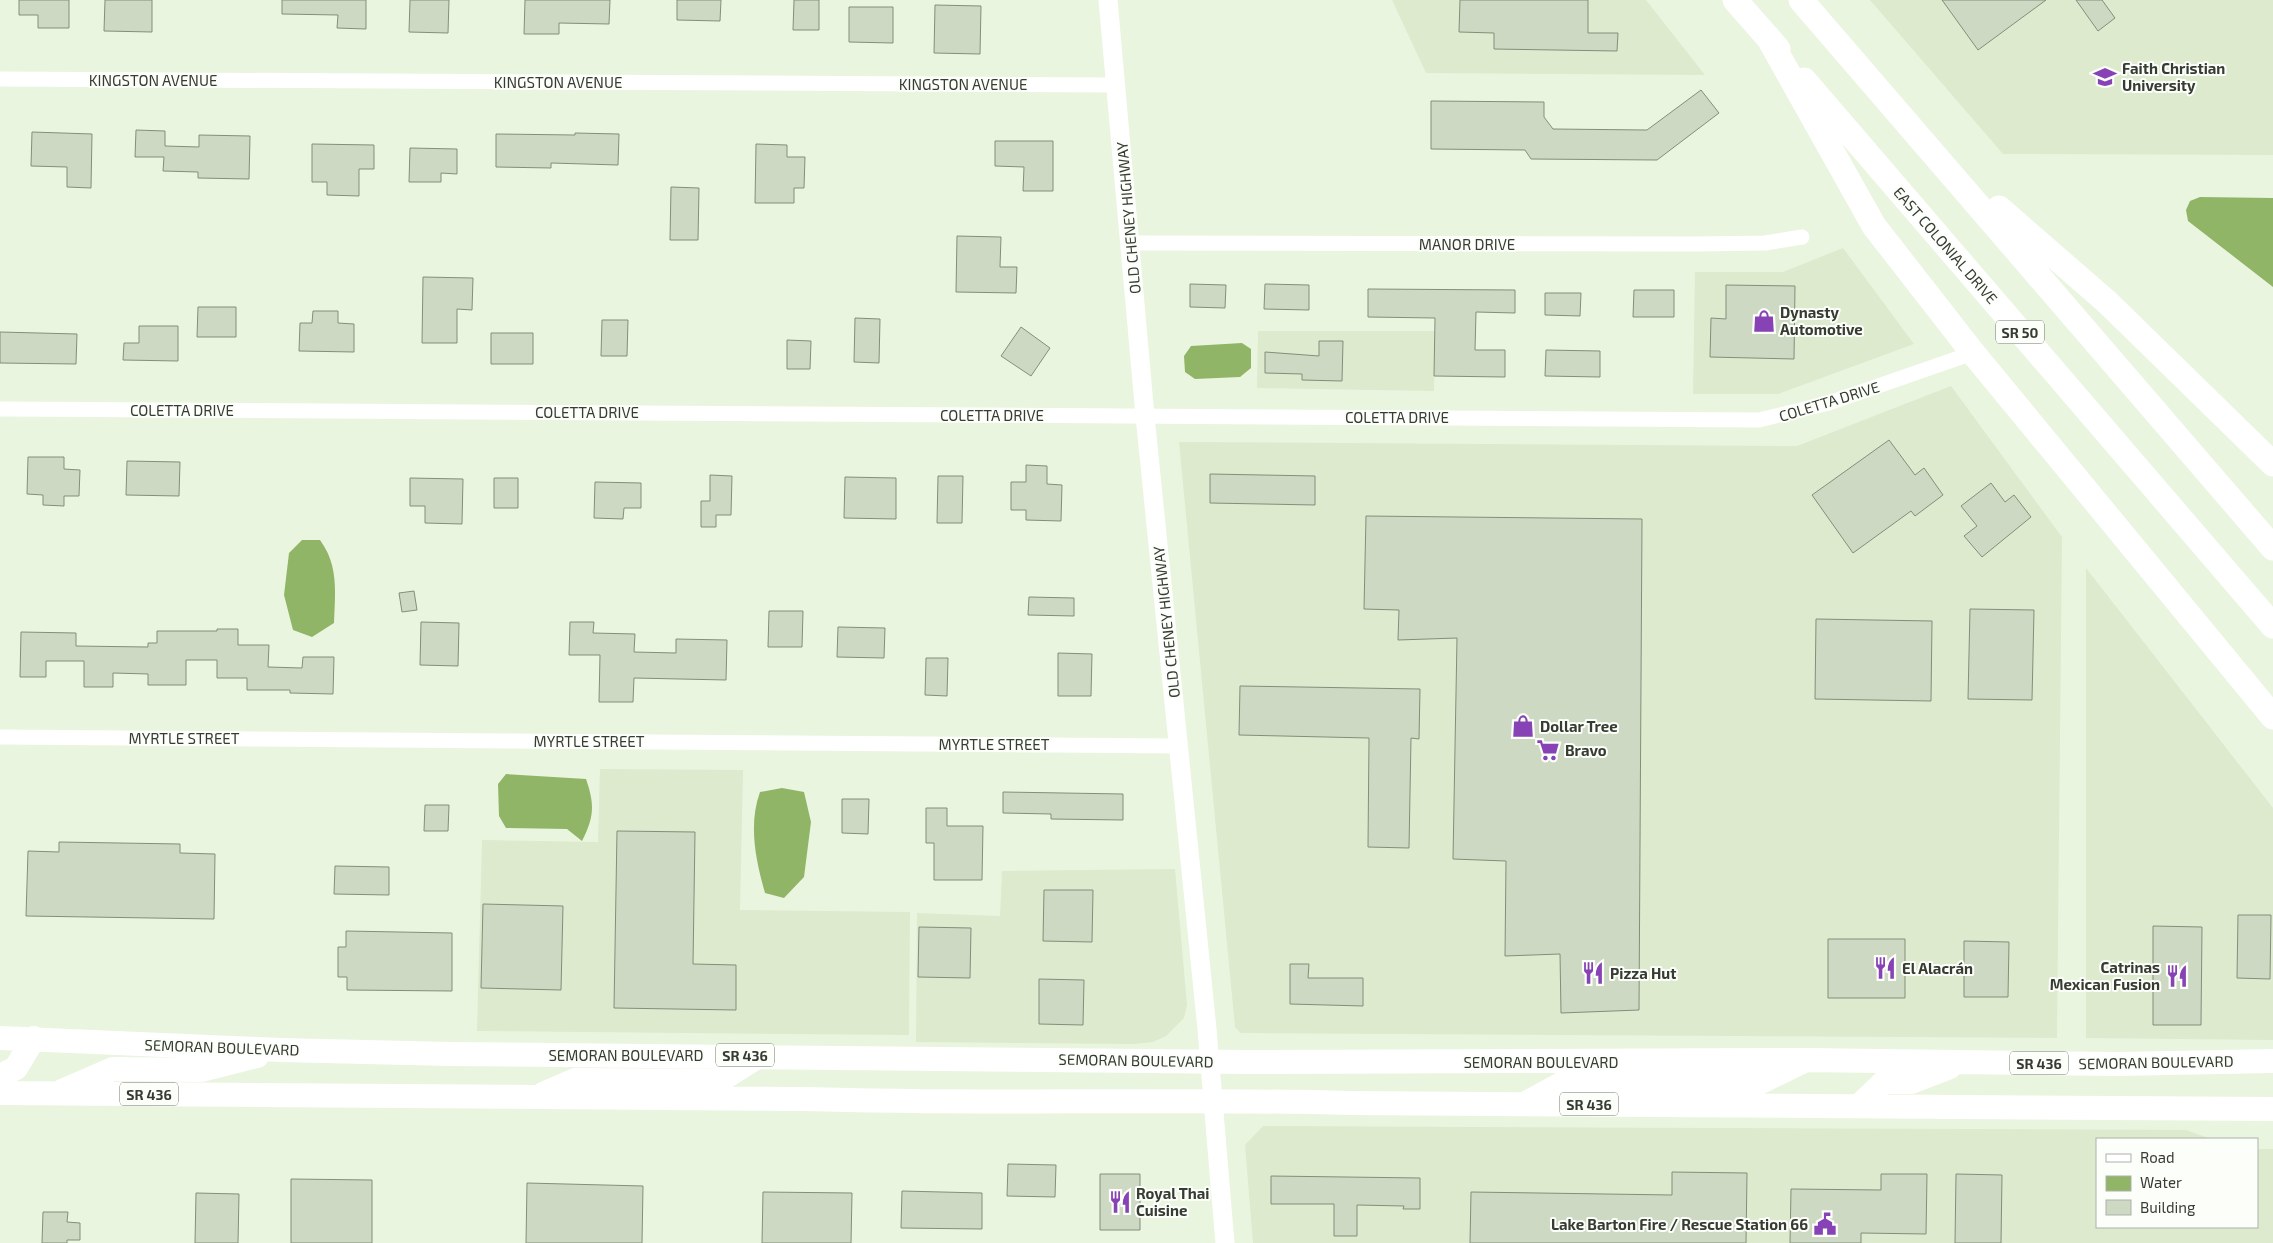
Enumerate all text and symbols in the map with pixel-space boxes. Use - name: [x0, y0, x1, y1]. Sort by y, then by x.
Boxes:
- place label: Faith Christian University: [2122, 59, 2225, 95]
- school or university icon: Faith Christian University: [2092, 64, 2118, 90]
- street label: KINGSTON AVENUE: [89, 71, 217, 89]
- street label: KINGSTON AVENUE: [494, 73, 622, 91]
- street label: KINGSTON AVENUE: [899, 75, 1027, 93]
- street label: OLD CHENEY HIGHWAY: [1112, 141, 1144, 295]
- street label: EAST COLONIAL DRIVE: [1890, 183, 2002, 307]
- street label: MANOR DRIVE: [1419, 235, 1515, 253]
- place label: Dynasty Automotive: [1780, 303, 1863, 338]
- shop icon: Dynasty Automotive: [1751, 308, 1777, 334]
- road number: SR 50: [1996, 321, 2044, 344]
- street label: COLETTA DRIVE: [1777, 377, 1881, 425]
- street label: COLETTA DRIVE: [130, 401, 234, 419]
- street label: COLETTA DRIVE: [535, 403, 639, 421]
- street label: COLETTA DRIVE: [940, 406, 1044, 424]
- street label: COLETTA DRIVE: [1345, 408, 1449, 426]
- street label: OLD CHENEY HIGHWAY: [1149, 545, 1183, 699]
- shop icon: Dollar Tree: [1510, 713, 1536, 739]
- place label: Dollar Tree: [1540, 717, 1618, 735]
- street label: MYRTLE STREET: [129, 729, 240, 747]
- street label: MYRTLE STREET: [534, 732, 645, 750]
- street label: MYRTLE STREET: [939, 735, 1050, 753]
- supermarket icon: Bravo: [1535, 737, 1561, 763]
- place label: Bravo: [1565, 741, 1607, 759]
- restaurant icon: El Alacrán: [1872, 955, 1898, 981]
- place label: Catrinas Mexican Fusion: [2050, 958, 2160, 993]
- place label: El Alacrán: [1902, 959, 1973, 977]
- restaurant icon: Pizza Hut: [1580, 960, 1606, 986]
- restaurant icon: Catrinas Mexican Fusion: [2164, 963, 2190, 989]
- place label: Pizza Hut: [1610, 964, 1676, 982]
- street label: SEMORAN BOULEVARD: [144, 1035, 300, 1059]
- road number: SR 436: [716, 1044, 774, 1066]
- street label: SEMORAN BOULEVARD: [548, 1046, 704, 1064]
- street label: SEMORAN BOULEVARD: [1058, 1050, 1214, 1070]
- road number: SR 436: [2010, 1052, 2068, 1074]
- street label: SEMORAN BOULEVARD: [2078, 1052, 2234, 1072]
- street label: SEMORAN BOULEVARD: [1463, 1053, 1619, 1071]
- road number: SR 436: [120, 1082, 178, 1106]
- road number: SR 436: [1560, 1092, 1618, 1116]
- legend: [2096, 1138, 2258, 1228]
- text: Road: [2140, 1148, 2175, 1166]
- text: Water: [2140, 1173, 2182, 1191]
- place label: Royal Thai Cuisine: [1136, 1184, 1210, 1219]
- restaurant icon: Royal Thai Cuisine: [1107, 1189, 1133, 1215]
- text: Building: [2140, 1198, 2196, 1216]
- public building icon: Lake Barton Fire / Rescue Station 66: [1812, 1211, 1838, 1237]
- place label: Lake Barton Fire / Rescue Station 66: [1551, 1215, 1808, 1233]

